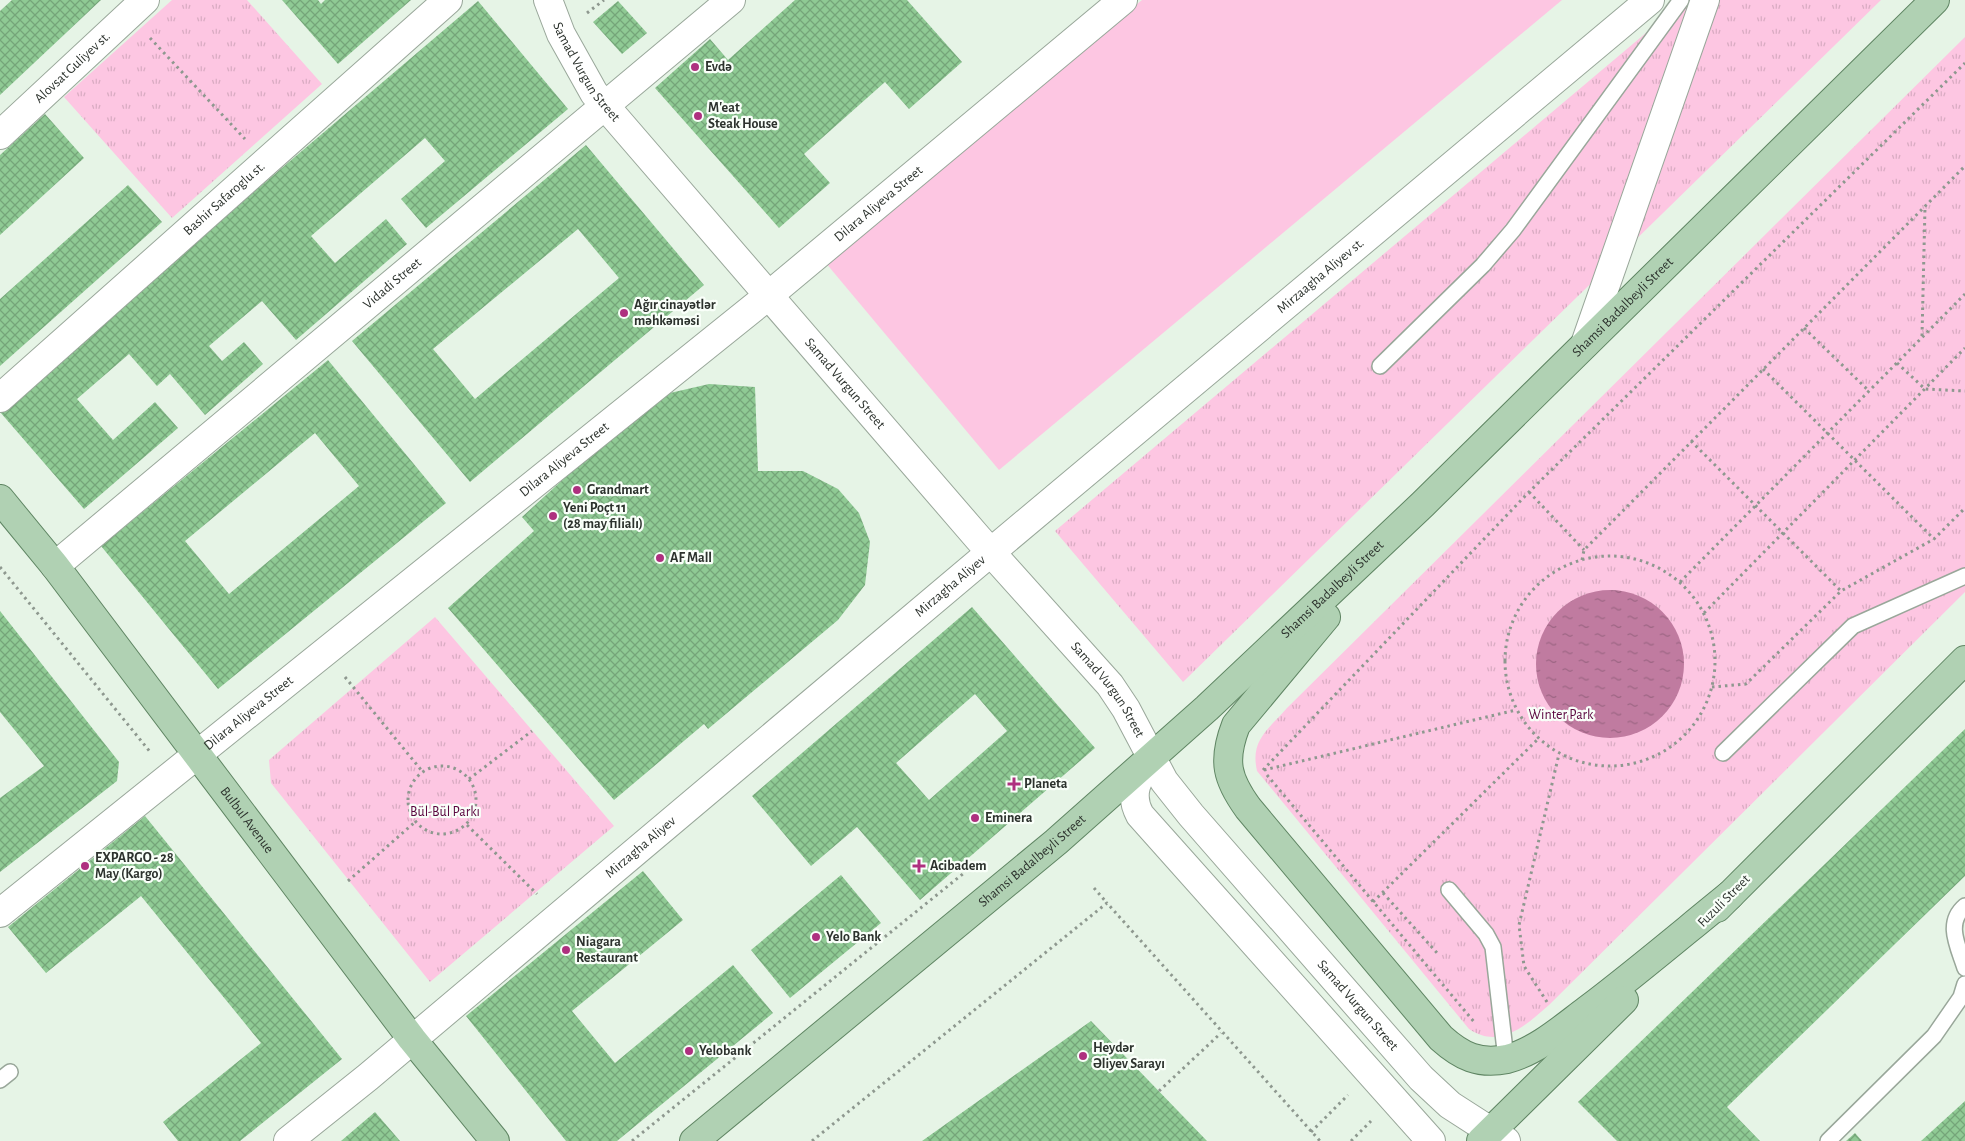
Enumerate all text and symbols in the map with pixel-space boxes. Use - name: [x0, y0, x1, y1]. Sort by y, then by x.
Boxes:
- street label: Samad Vurgun Street: [550, 20, 623, 125]
- street label: Alovsat Guliyev st.: [32, 29, 113, 106]
- place label: Evdə: [705, 60, 732, 74]
- marker: Evdə: [689, 61, 701, 73]
- place label: M'eat Steak House: [708, 101, 778, 131]
- marker: M'eat Steak House: [692, 110, 704, 122]
- street label: Bashir Safaroglu st.: [181, 159, 268, 238]
- street label: Dilara Aliyeva Street: [832, 163, 926, 245]
- street label: Mirzaagha Aliyev st.: [1275, 236, 1367, 316]
- street label: Shamsi Badalbeyli Street: [1570, 254, 1676, 360]
- street label: Vidadi Street: [361, 255, 424, 312]
- place label: Ağır cinayətlər məhkəməsi: [634, 298, 716, 328]
- marker: Ağır cinayətlər məhkəməsi: [618, 307, 630, 319]
- street label: Samad Vurgun Street: [802, 336, 888, 432]
- street label: Dilara Aliyeva Street: [517, 419, 612, 499]
- place label: Grandmart: [587, 483, 649, 497]
- marker: Grandmart: [571, 484, 583, 496]
- place label: Yeni Poçt 11 (28 may filialı): [563, 501, 643, 531]
- marker: Yeni Poçt 11 (28 may filialı): [547, 510, 559, 522]
- street label: Shamsi Badalbeyli Street: [1279, 538, 1387, 641]
- place label: AF Mall: [670, 551, 712, 565]
- marker: AF Mall: [654, 552, 666, 564]
- street label: Mirzagha Aliyev: [912, 553, 988, 620]
- street label: Samad Vurgun Street: [1068, 640, 1147, 740]
- street label: Dilara Aliyeva Street: [201, 673, 296, 753]
- park label: Winter Park: [1529, 708, 1594, 722]
- place label: Planeta: [1024, 777, 1068, 791]
- marker: Planeta: [1008, 778, 1020, 790]
- street label: Bulbul Avenue: [217, 784, 276, 856]
- park label: Bül-Bül Parkı: [410, 805, 480, 819]
- place label: Eminera: [985, 811, 1033, 825]
- marker: Eminera: [969, 812, 981, 824]
- street label: Shamsi Badalbeyli Street: [976, 812, 1089, 910]
- street label: Mirzagha Aliyev: [603, 814, 679, 881]
- place label: EXPARGO - 28 May (Kargo): [95, 851, 174, 881]
- marker: Acibadem: [912, 859, 926, 873]
- place label: Acibadem: [930, 859, 987, 873]
- marker: EXPARGO - 28 May (Kargo): [79, 860, 91, 872]
- street label: Fuzuli Street: [1695, 872, 1753, 930]
- place label: Yelo Bank: [826, 930, 881, 944]
- marker: Yelo Bank: [810, 931, 822, 943]
- place label: Niagara Restaurant: [576, 935, 638, 965]
- marker: Niagara Restaurant: [560, 944, 572, 956]
- street label: Samad Vurgun Street: [1314, 958, 1401, 1054]
- place label: Heydər Əliyev Sarayı: [1093, 1041, 1165, 1071]
- place label: Yelobank: [699, 1044, 751, 1058]
- marker: Yelobank: [683, 1045, 695, 1057]
- marker: Heydər Əliyev Sarayı: [1077, 1050, 1089, 1062]

